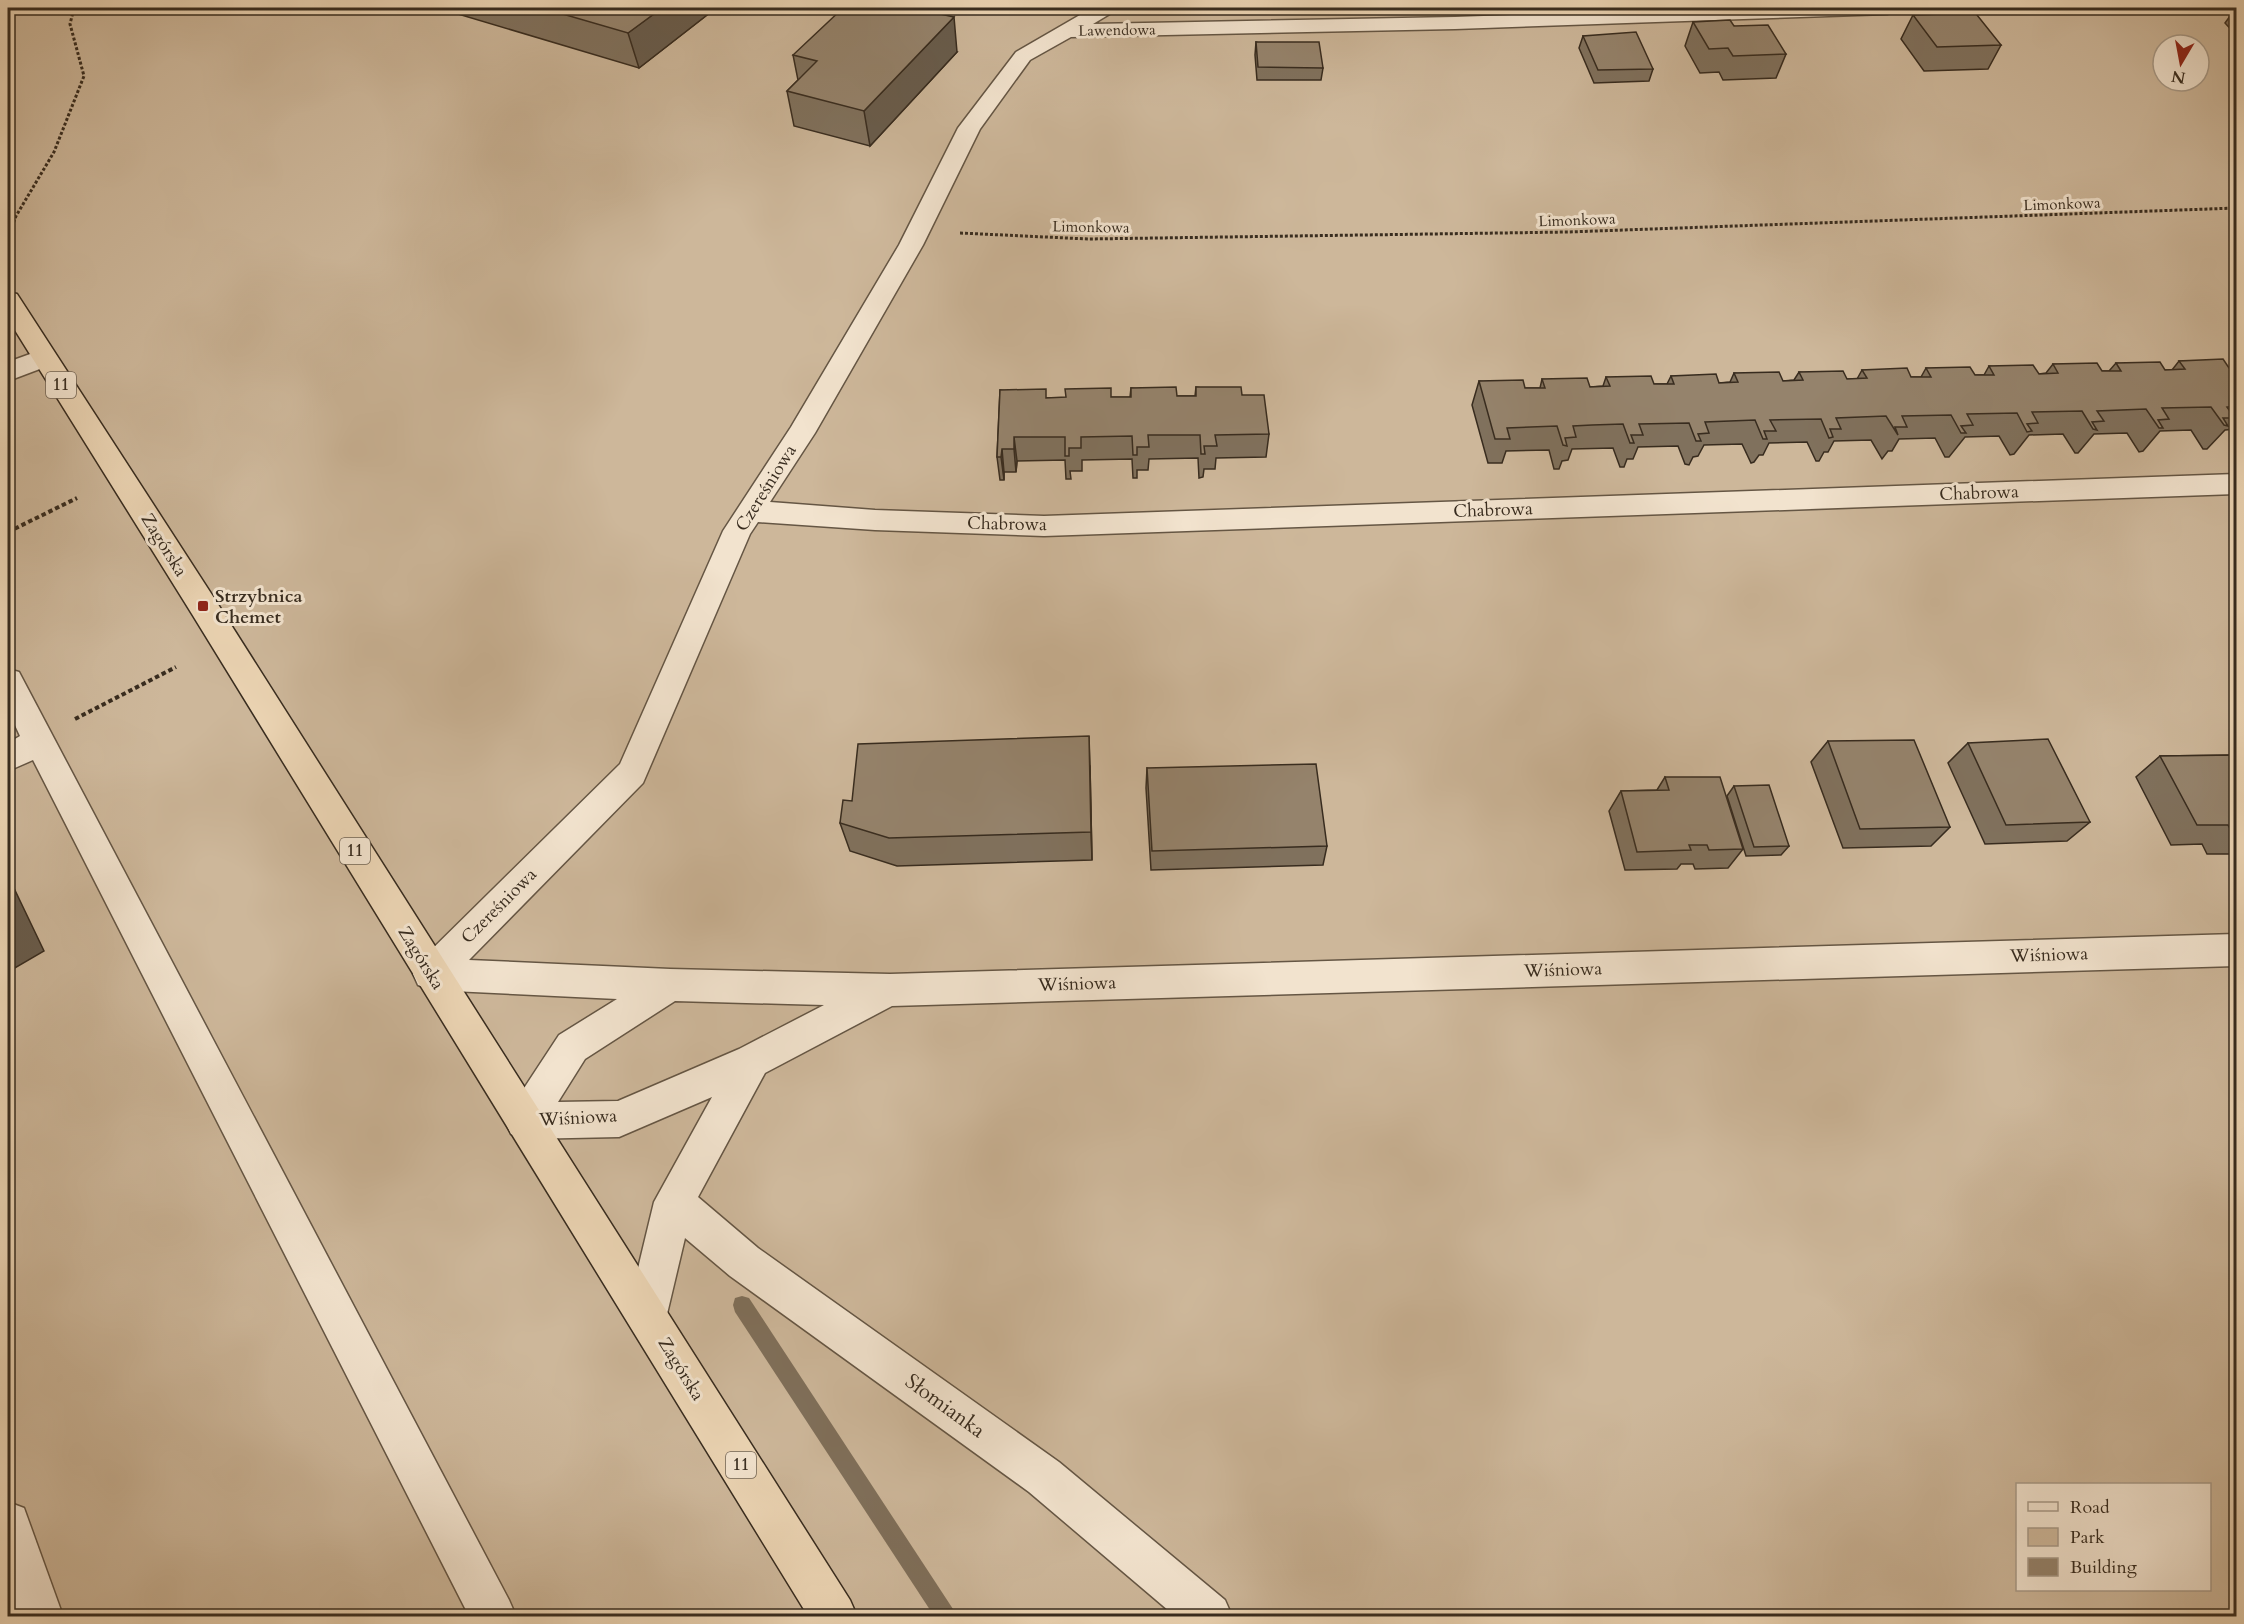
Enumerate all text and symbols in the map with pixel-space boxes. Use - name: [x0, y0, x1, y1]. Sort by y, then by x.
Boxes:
- street label: Lawendowa: [1078, 19, 1156, 41]
- north arrow: [2151, 33, 2211, 93]
- text: N: [2170, 65, 2187, 89]
- street label: Limonkowa: [2023, 193, 2101, 215]
- street label: Limonkowa: [1538, 209, 1616, 231]
- street label: Limonkowa: [1052, 216, 1130, 238]
- road number: 11: [46, 372, 76, 398]
- street label: Czereśniowa: [729, 440, 803, 536]
- street label: Chabrowa: [1939, 479, 2019, 507]
- street label: Chabrowa: [1453, 496, 1533, 524]
- street label: Zagórska: [135, 509, 193, 582]
- street label: Chabrowa: [967, 511, 1047, 537]
- place label: Strzybnica Chemet: [215, 584, 302, 630]
- marker: Strzybnica Chemet: [196, 599, 210, 613]
- road number: 11: [340, 838, 370, 864]
- street label: Czereśniowa: [456, 862, 543, 949]
- street label: Zagórska: [392, 922, 450, 995]
- street label: Wiśniowa: [2008, 941, 2089, 969]
- street label: Wiśniowa: [1522, 956, 1603, 984]
- street label: Wiśniowa: [1036, 970, 1117, 998]
- street label: Wiśniowa: [537, 1103, 618, 1133]
- street label: Zagórska: [652, 1333, 710, 1406]
- street label: Słomianka: [899, 1367, 991, 1445]
- road number: 11: [726, 1452, 756, 1478]
- legend: [2016, 1483, 2211, 1591]
- text: Road: [2070, 1495, 2110, 1520]
- text: Park: [2070, 1525, 2105, 1550]
- text: Building: [2070, 1555, 2138, 1580]

